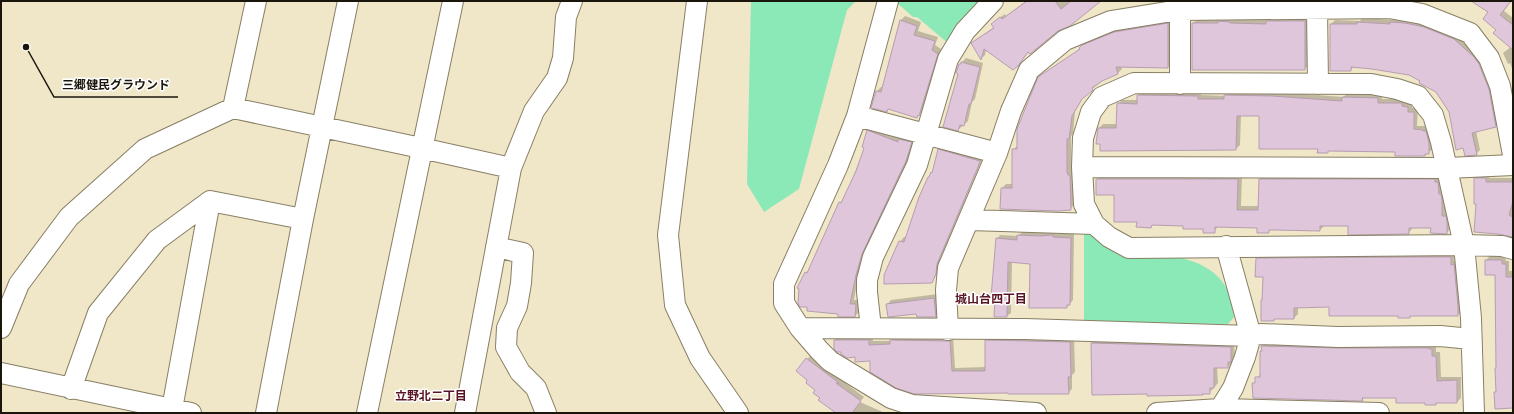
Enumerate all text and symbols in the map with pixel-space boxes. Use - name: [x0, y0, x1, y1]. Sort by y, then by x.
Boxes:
- callout: 三郷健民グラウンド: [54, 73, 178, 97]
- text: 三郷健民グラウンド: [62, 78, 170, 92]
- district label: 城山台四丁目: [955, 292, 1027, 306]
- district label: 立野北二丁目: [395, 389, 467, 403]

